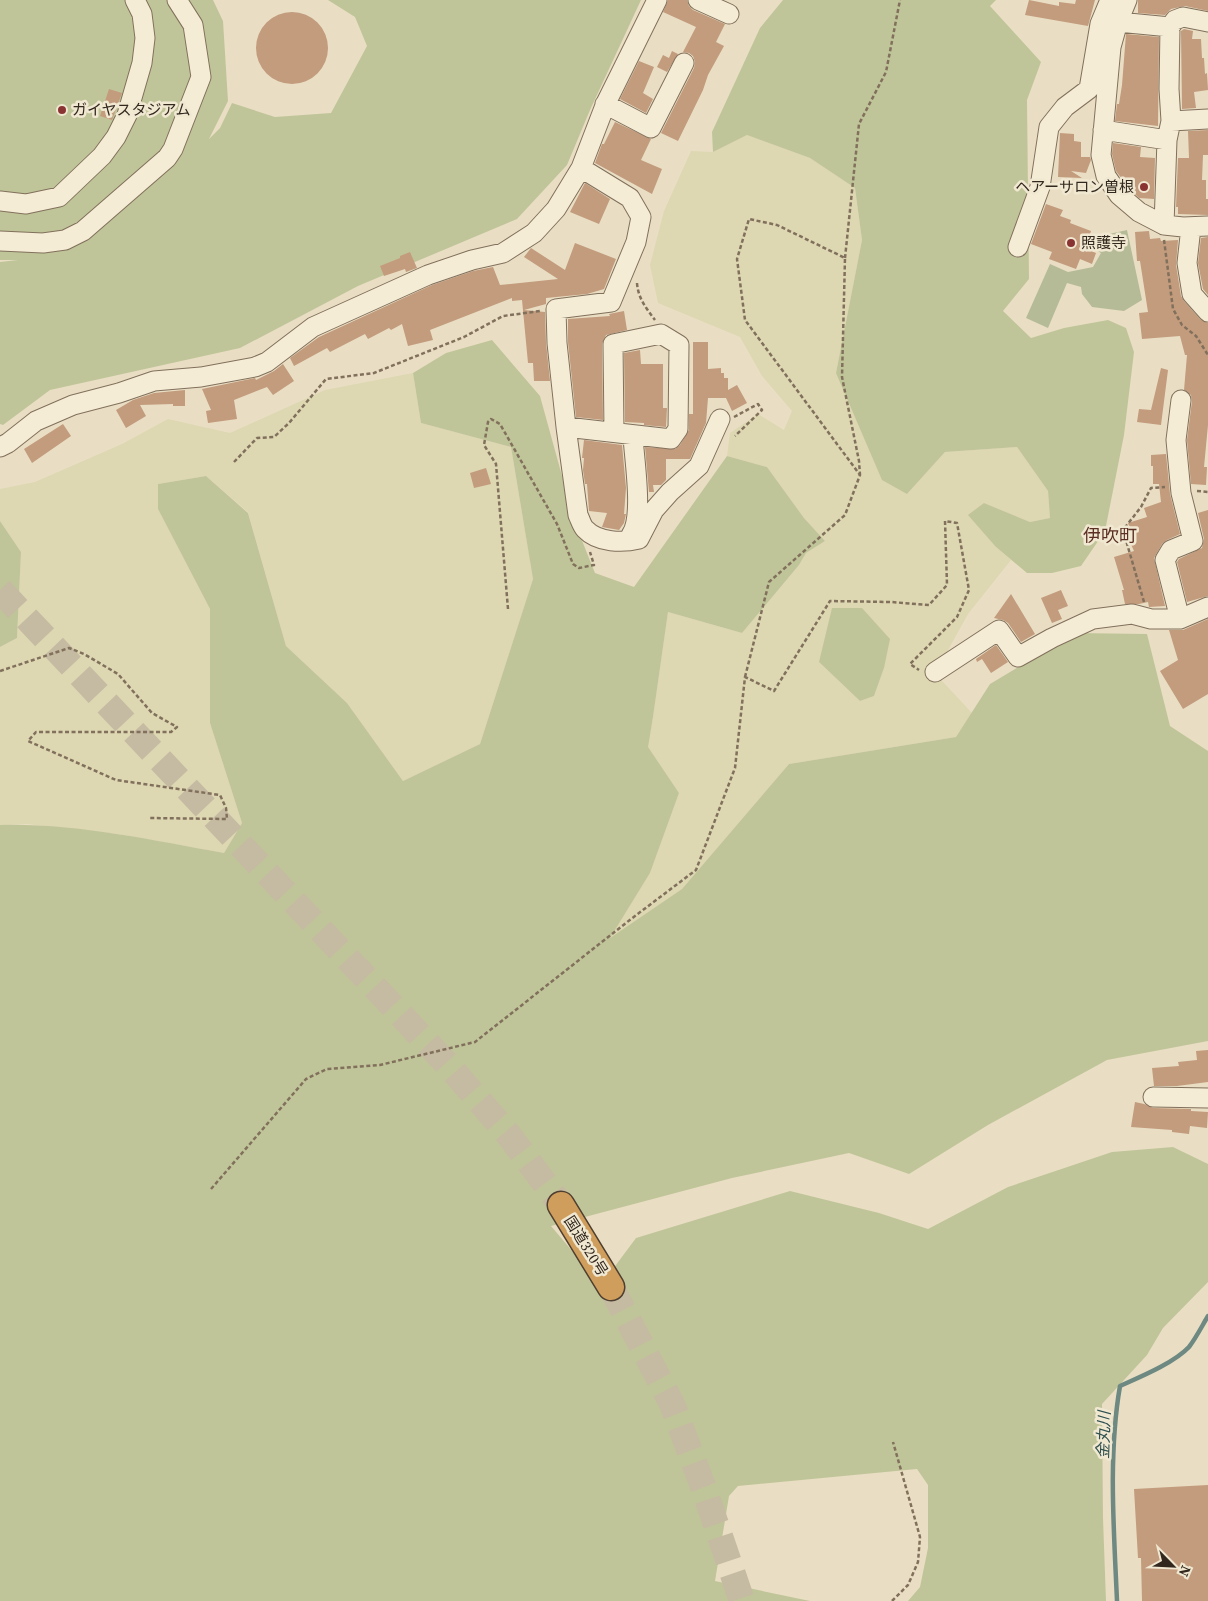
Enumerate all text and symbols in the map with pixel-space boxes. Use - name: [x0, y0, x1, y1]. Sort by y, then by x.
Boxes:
- place label: ガイヤスタジアム: [72, 99, 191, 120]
- marker: ガイヤスタジアム: [56, 104, 68, 116]
- place label: ヘアーサロン曽根: [1015, 176, 1134, 197]
- marker: ヘアーサロン曽根: [1138, 181, 1150, 193]
- place label: 照護寺: [1081, 232, 1126, 253]
- marker: 照護寺: [1065, 237, 1077, 249]
- district label: 伊吹町: [1083, 523, 1137, 548]
- street label: 国道320号: [560, 1212, 613, 1280]
- water label: 金丸川: [1091, 1409, 1115, 1459]
- north arrow: [1148, 1541, 1198, 1591]
- text: N: [1174, 1563, 1196, 1580]

